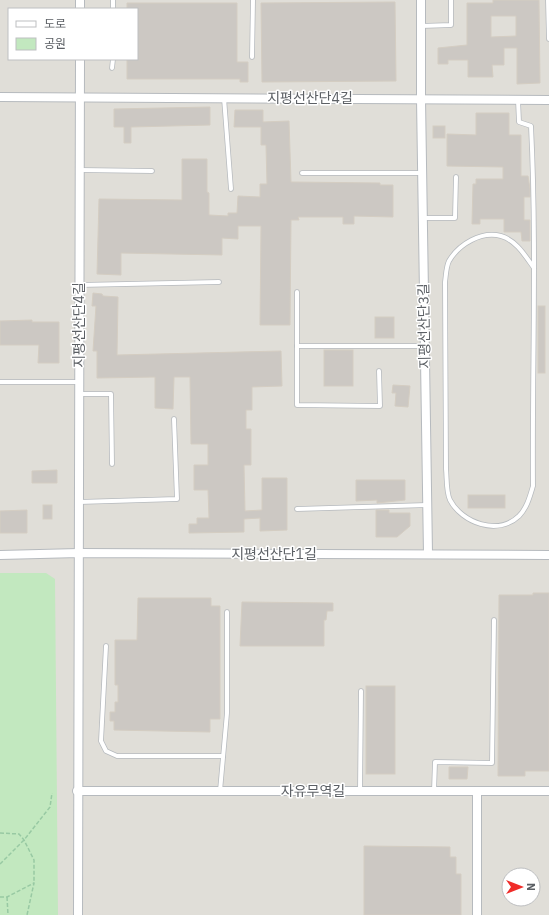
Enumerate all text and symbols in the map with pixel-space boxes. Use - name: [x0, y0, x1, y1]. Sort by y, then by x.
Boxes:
- legend: [8, 8, 138, 60]
- text: 도로: [44, 16, 66, 31]
- text: 공원: [44, 36, 66, 51]
- street label: 지평선산단4길: [267, 89, 353, 107]
- street label: 지평선산단4길: [70, 282, 88, 368]
- street label: 지평선산단3길: [414, 283, 434, 369]
- street label: 지평선산단1길: [231, 545, 317, 563]
- street label: 자유무역길: [281, 782, 345, 800]
- north arrow: [501, 867, 541, 907]
- text: N: [524, 883, 538, 891]

